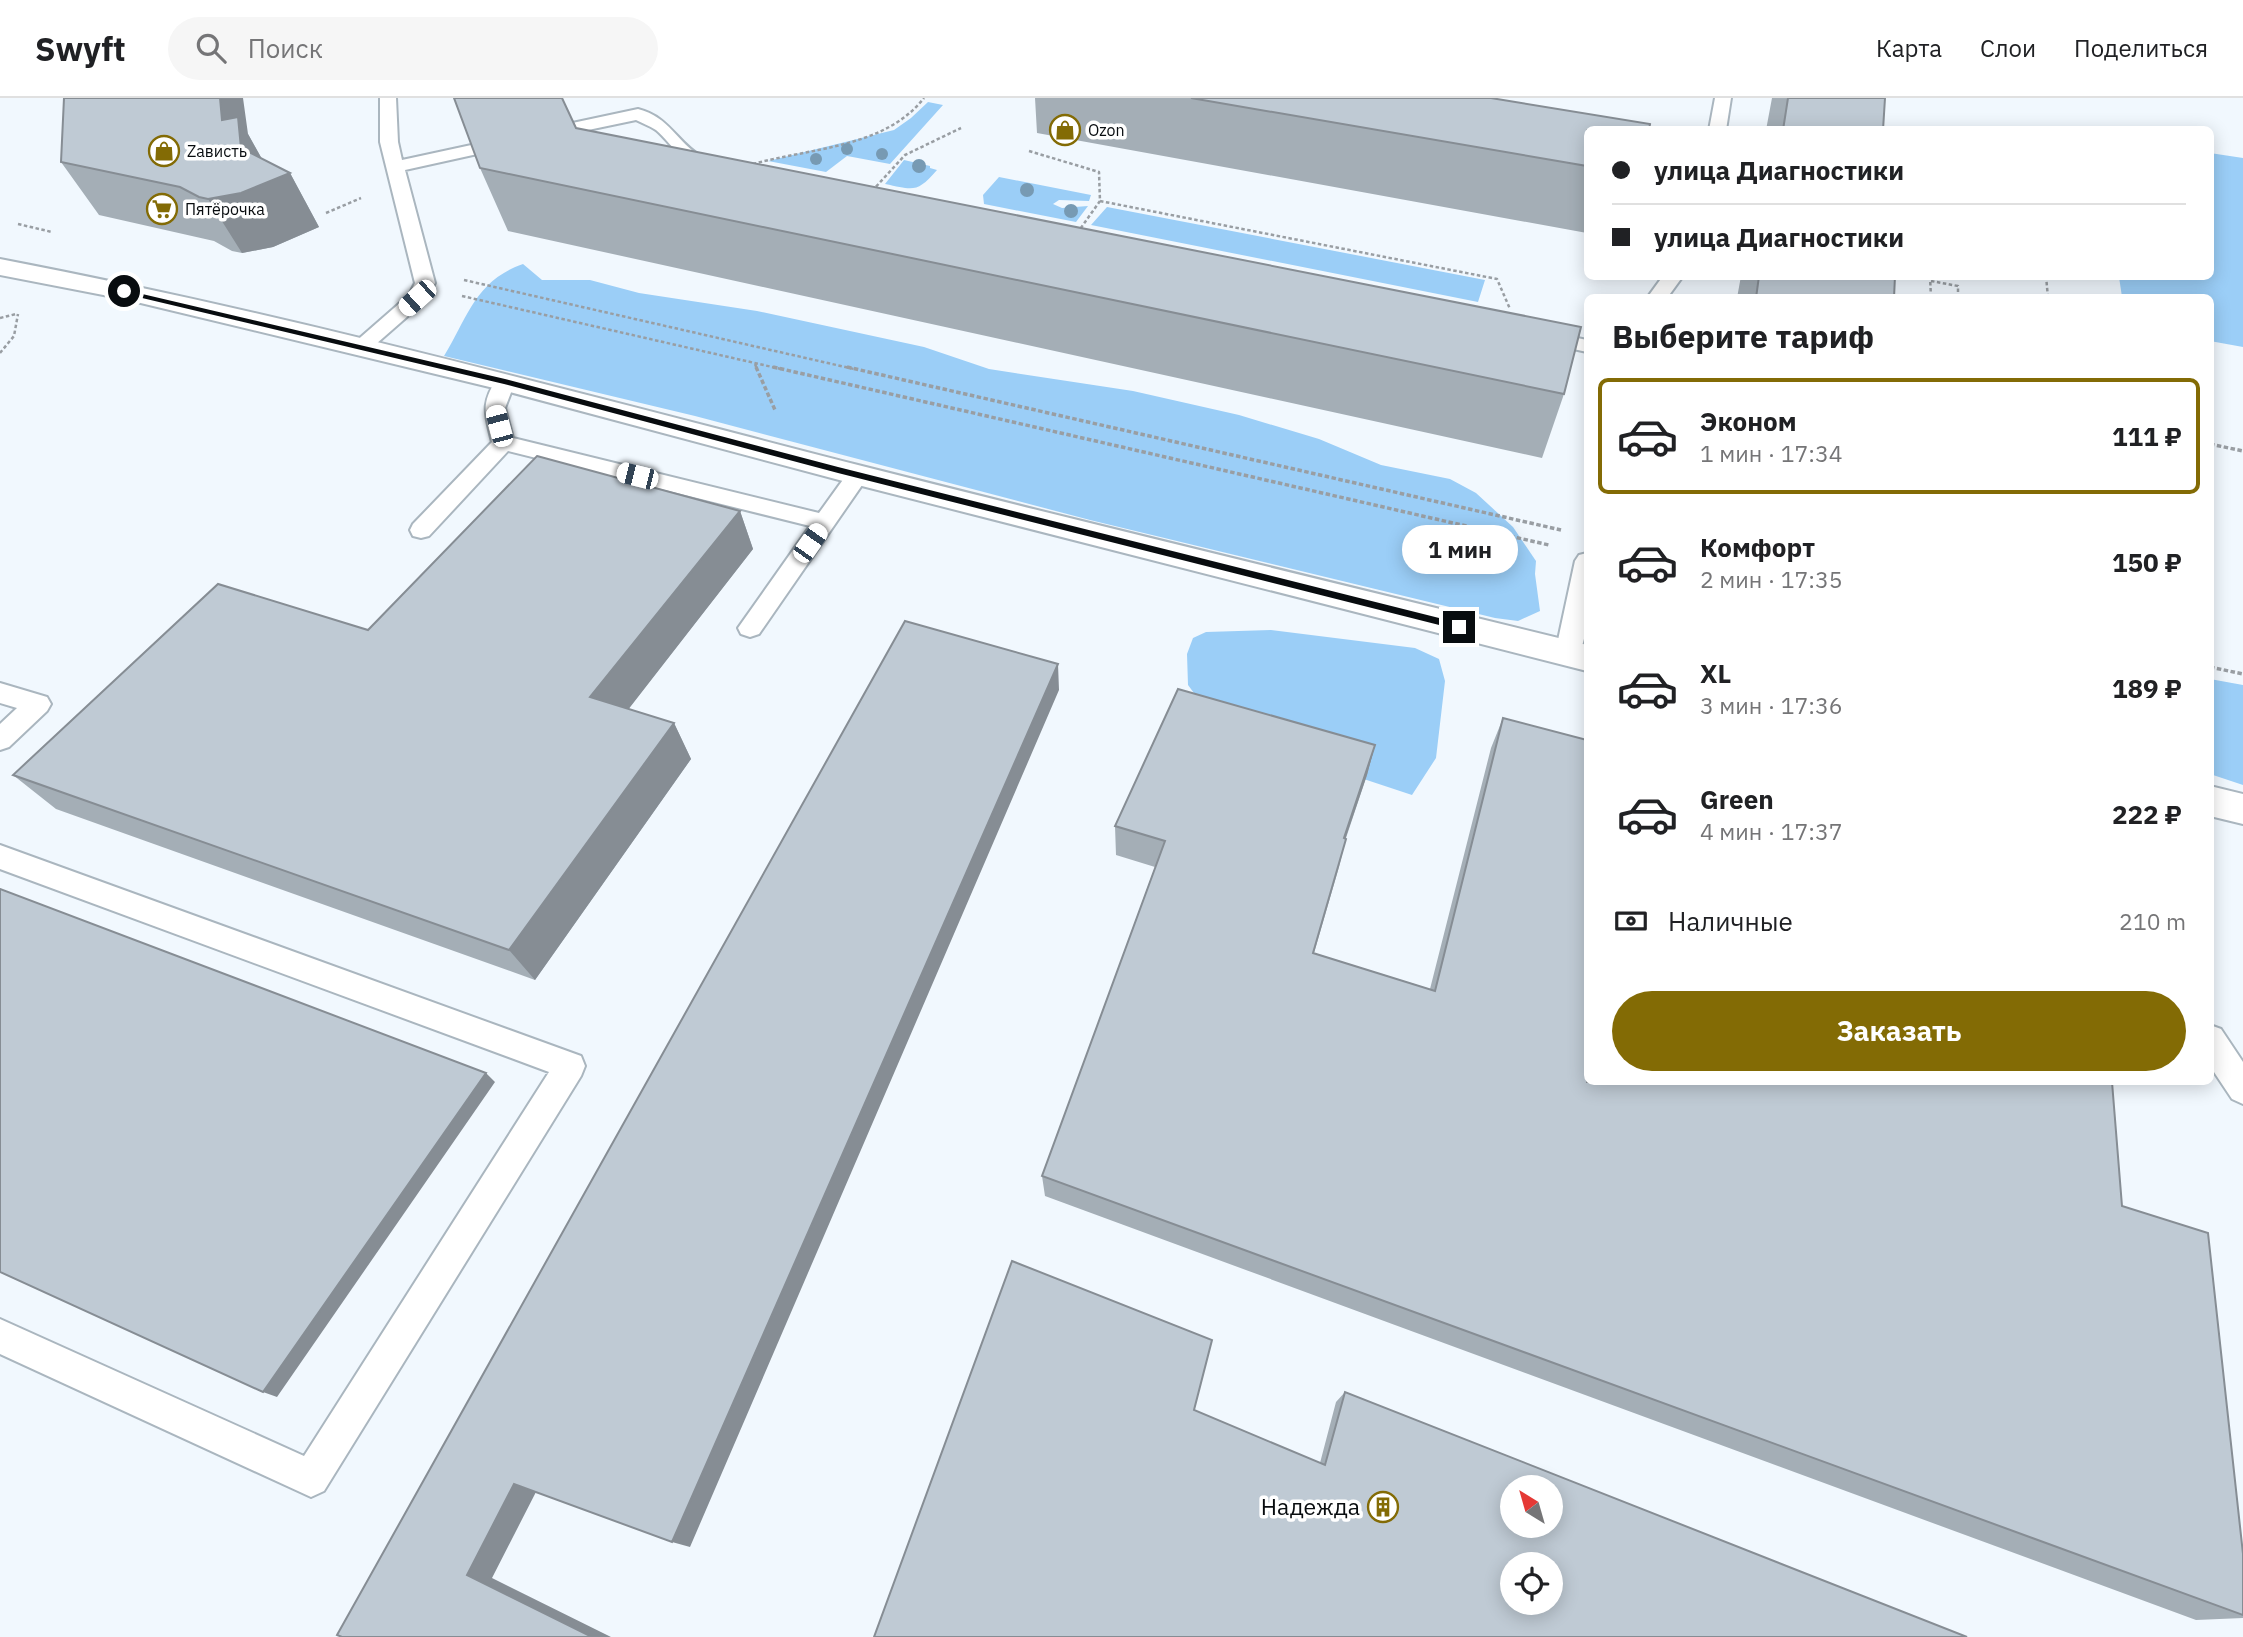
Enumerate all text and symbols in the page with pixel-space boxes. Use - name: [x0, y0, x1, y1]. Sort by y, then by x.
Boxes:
- search box: [168, 17, 658, 80]
- text: Swyft: [35, 27, 126, 70]
- icon: search: [192, 29, 230, 67]
- text: Поиск: [248, 31, 323, 65]
- text: Карта: [1876, 32, 1942, 64]
- text: Слои: [1980, 32, 2036, 64]
- text: Поделиться: [2074, 32, 2208, 64]
- shop icon: Ozon: [1048, 113, 1082, 147]
- place label: Ozon: [1088, 120, 1125, 140]
- shop icon: Zависть: [147, 134, 181, 168]
- place label: Zависть: [187, 141, 247, 161]
- text: улица Диагностики: [1654, 153, 1904, 187]
- supermarket icon: Пятёрочка: [145, 192, 179, 226]
- place label: Пятёрочка: [185, 199, 265, 219]
- text: улица Диагностики: [1654, 220, 1904, 254]
- route start: [108, 275, 140, 307]
- car: [395, 276, 440, 320]
- text: Выберите тариф: [1612, 315, 1874, 357]
- car: [484, 403, 515, 449]
- text: Эконом: [1700, 404, 1797, 438]
- icon: car: [1616, 405, 1679, 468]
- text: 111 ₽: [2112, 419, 2182, 453]
- text: 1 мин · 17:34: [1700, 438, 1843, 468]
- car: [615, 461, 660, 491]
- car: [790, 520, 831, 566]
- callout: 1 мин: [1401, 526, 1517, 574]
- text: Комфорт: [1700, 530, 1815, 564]
- icon: car: [1616, 531, 1679, 594]
- text: 1 мин: [1428, 534, 1492, 564]
- text: 150 ₽: [2112, 545, 2182, 579]
- text: 2 мин · 17:35: [1700, 564, 1843, 594]
- route end: [1443, 611, 1475, 643]
- text: XL: [1700, 656, 1731, 690]
- icon: car: [1616, 657, 1679, 720]
- text: 189 ₽: [2112, 671, 2182, 705]
- text: 3 мин · 17:36: [1700, 690, 1843, 720]
- text: Green: [1700, 782, 1774, 816]
- icon: car: [1616, 783, 1679, 846]
- text: 222 ₽: [2112, 797, 2182, 831]
- text: 4 мин · 17:37: [1700, 816, 1843, 846]
- icon: cash: [1612, 902, 1650, 940]
- text: Наличные: [1668, 904, 1793, 938]
- text: 210 m: [2119, 906, 2186, 936]
- button: Заказать: [1612, 991, 2186, 1071]
- north arrow: [1500, 1475, 1563, 1538]
- map controls: [1500, 1475, 1563, 1615]
- building icon: Надежда: [1366, 1490, 1400, 1524]
- place label: Надежда: [1261, 1491, 1360, 1521]
- button: locate: [1500, 1552, 1563, 1615]

